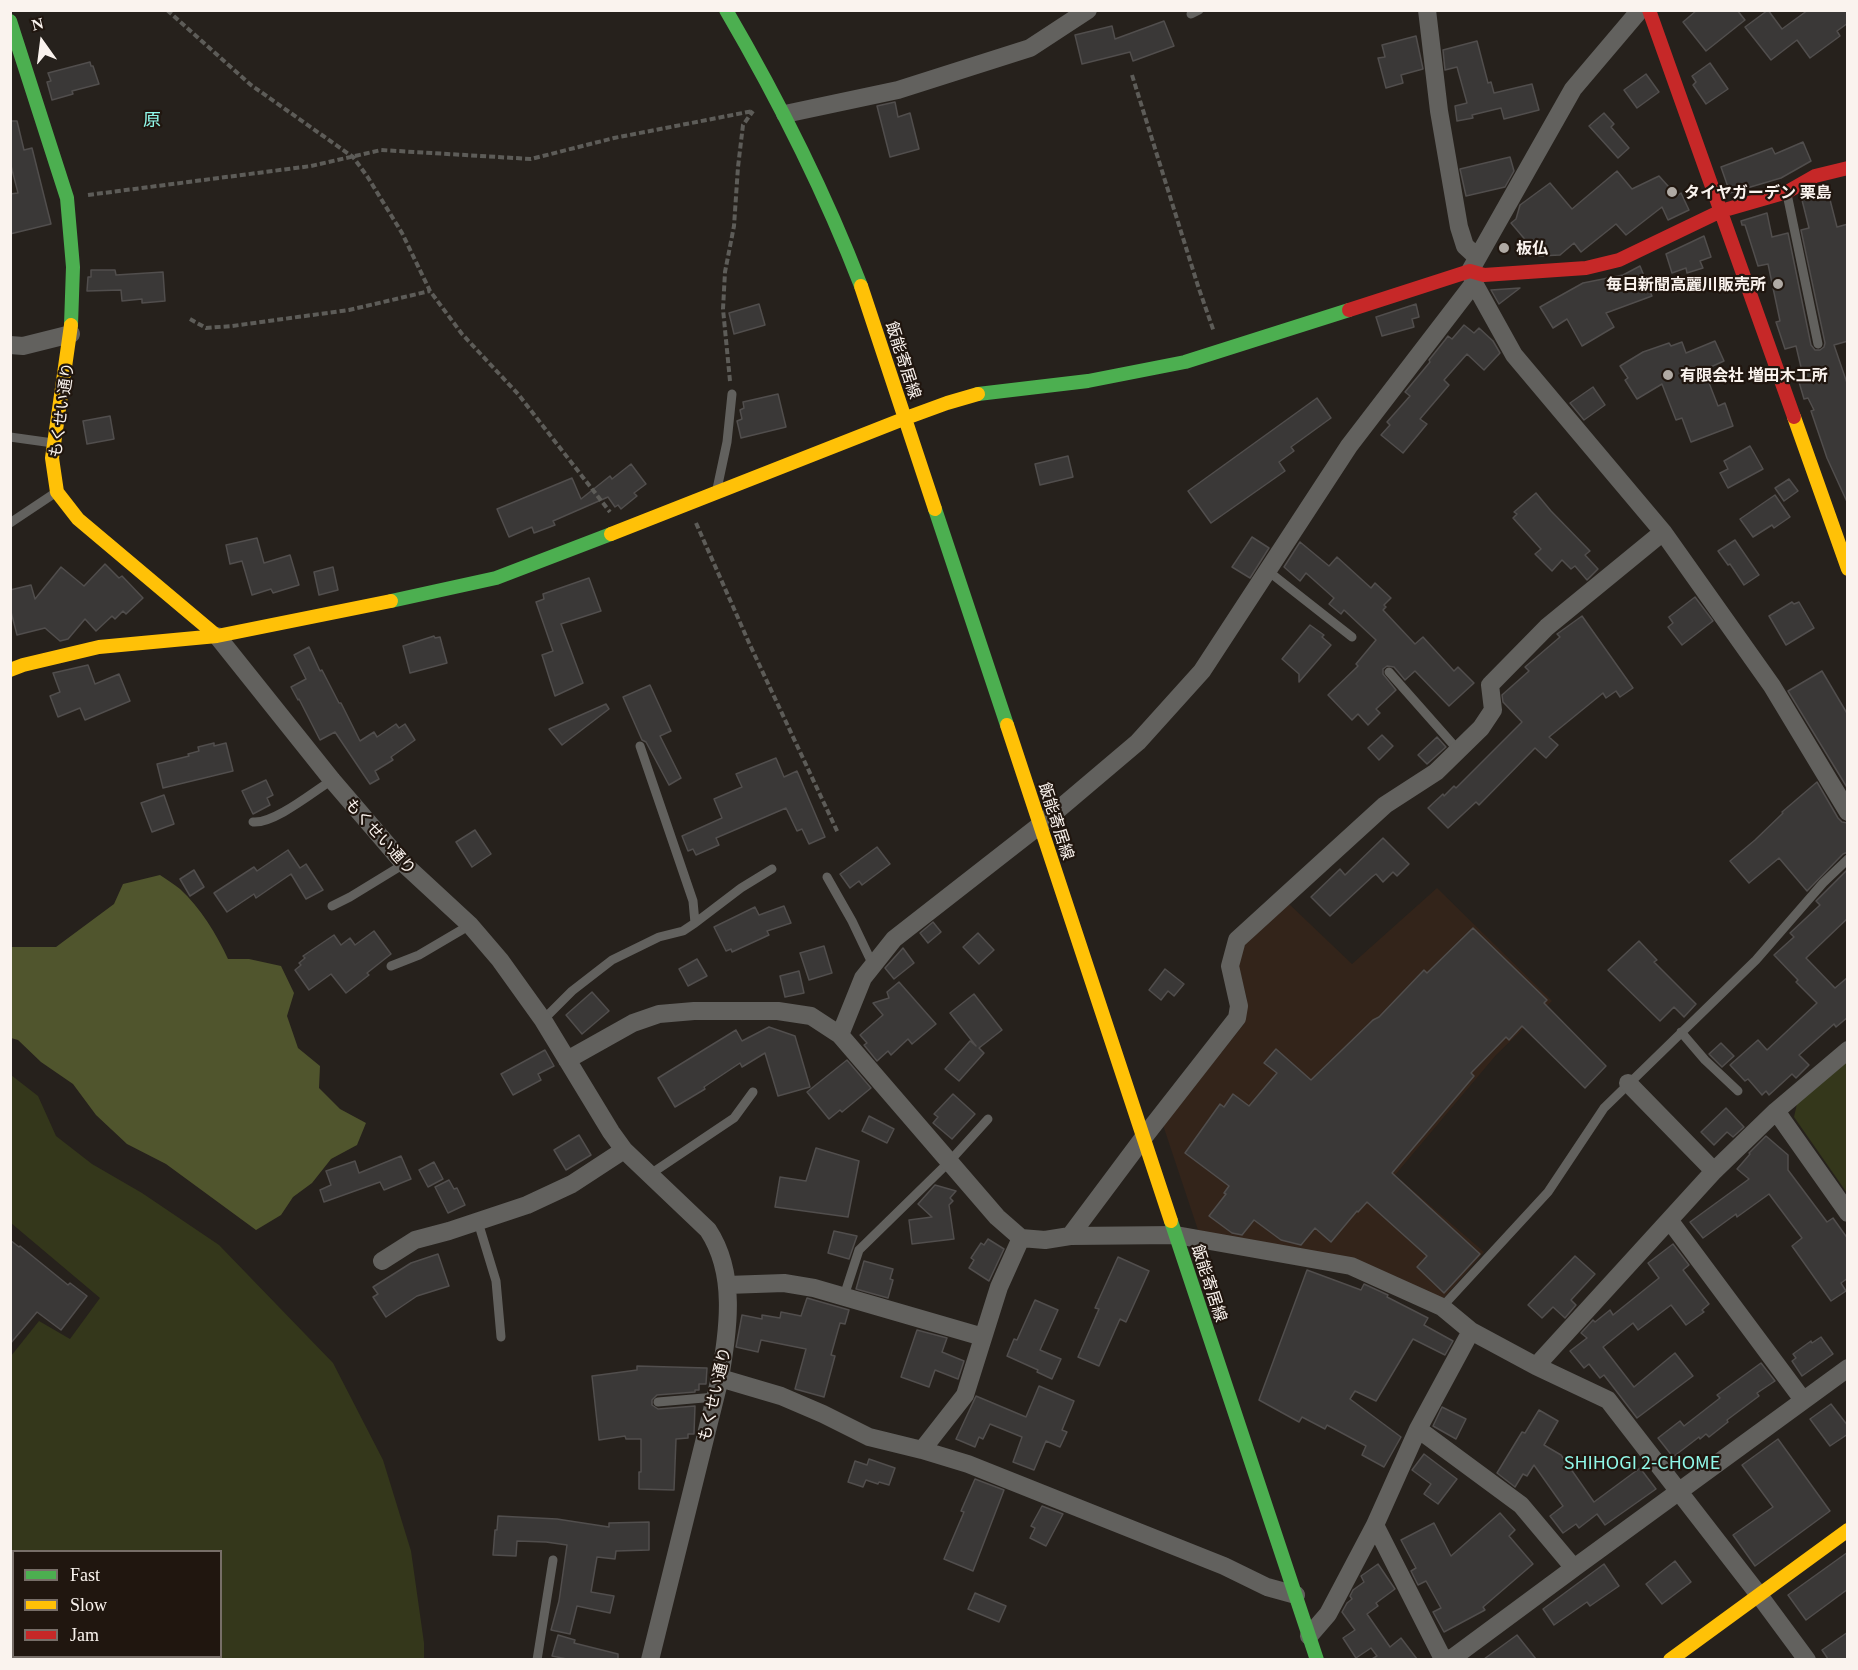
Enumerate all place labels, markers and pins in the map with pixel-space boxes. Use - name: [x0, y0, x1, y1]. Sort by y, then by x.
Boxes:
- place label: タイヤガーデン 栗島: [1684, 182, 1832, 202]
- marker: タイヤガーデン 栗島: [1665, 185, 1679, 199]
- place label: 板仏: [1516, 238, 1548, 258]
- marker: 板仏: [1497, 241, 1511, 255]
- place label: 毎日新聞高麗川販売所: [1606, 274, 1766, 294]
- marker: 毎日新聞高麗川販売所: [1771, 277, 1785, 291]
- place label: 有限会社 増田木工所: [1680, 365, 1828, 385]
- marker: 有限会社 増田木工所: [1661, 368, 1675, 382]

